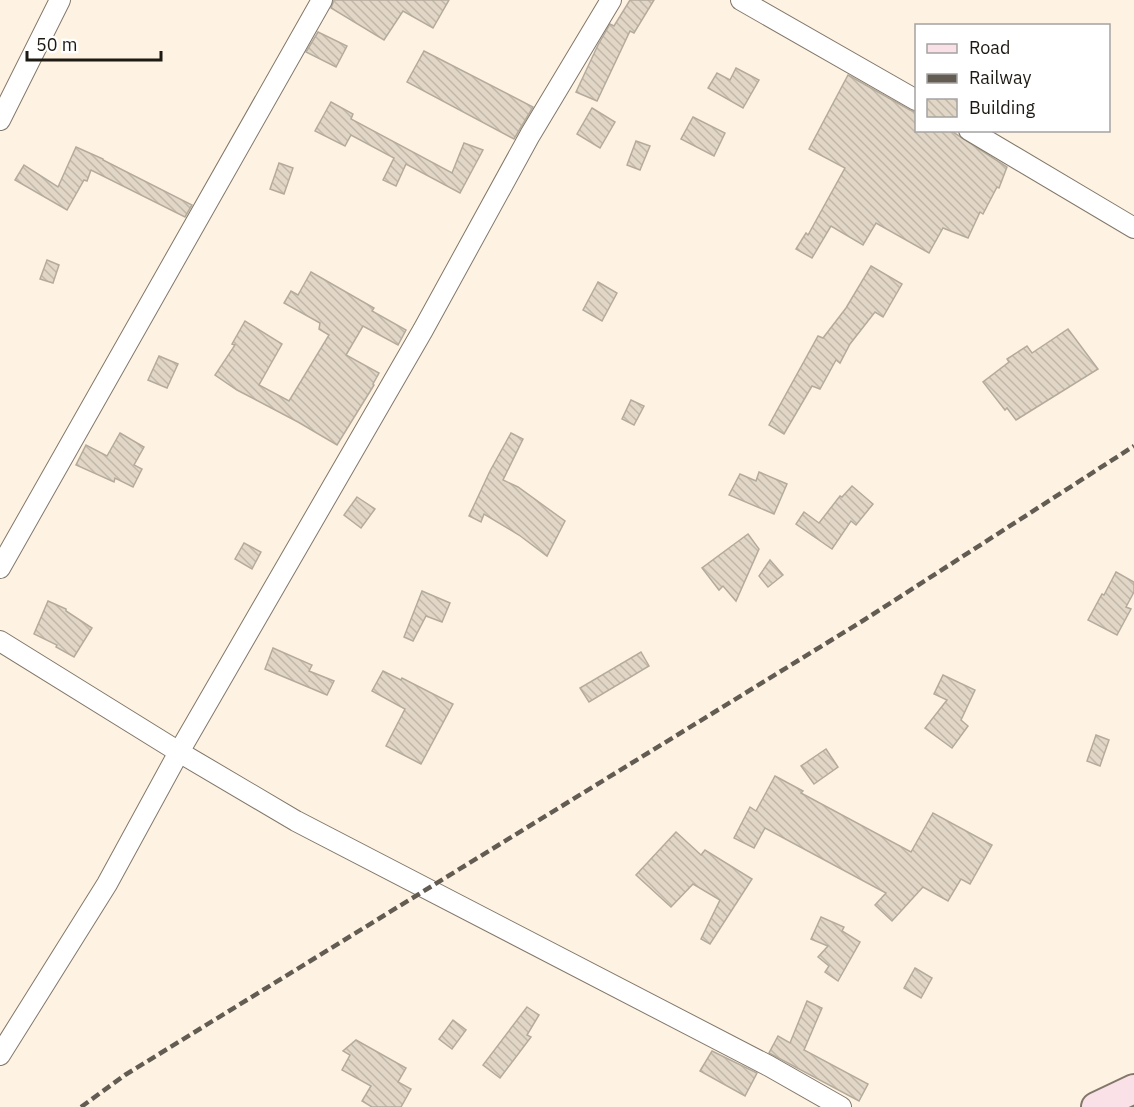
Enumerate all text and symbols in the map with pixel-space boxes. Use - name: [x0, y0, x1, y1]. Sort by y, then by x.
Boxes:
- scale bar: [27, 24, 160, 62]
- legend: [915, 24, 1110, 132]
- text: 50 m: [36, 33, 78, 56]
- text: Road: [969, 36, 1010, 59]
- text: Railway: [969, 66, 1031, 89]
- text: Building: [969, 96, 1036, 119]

